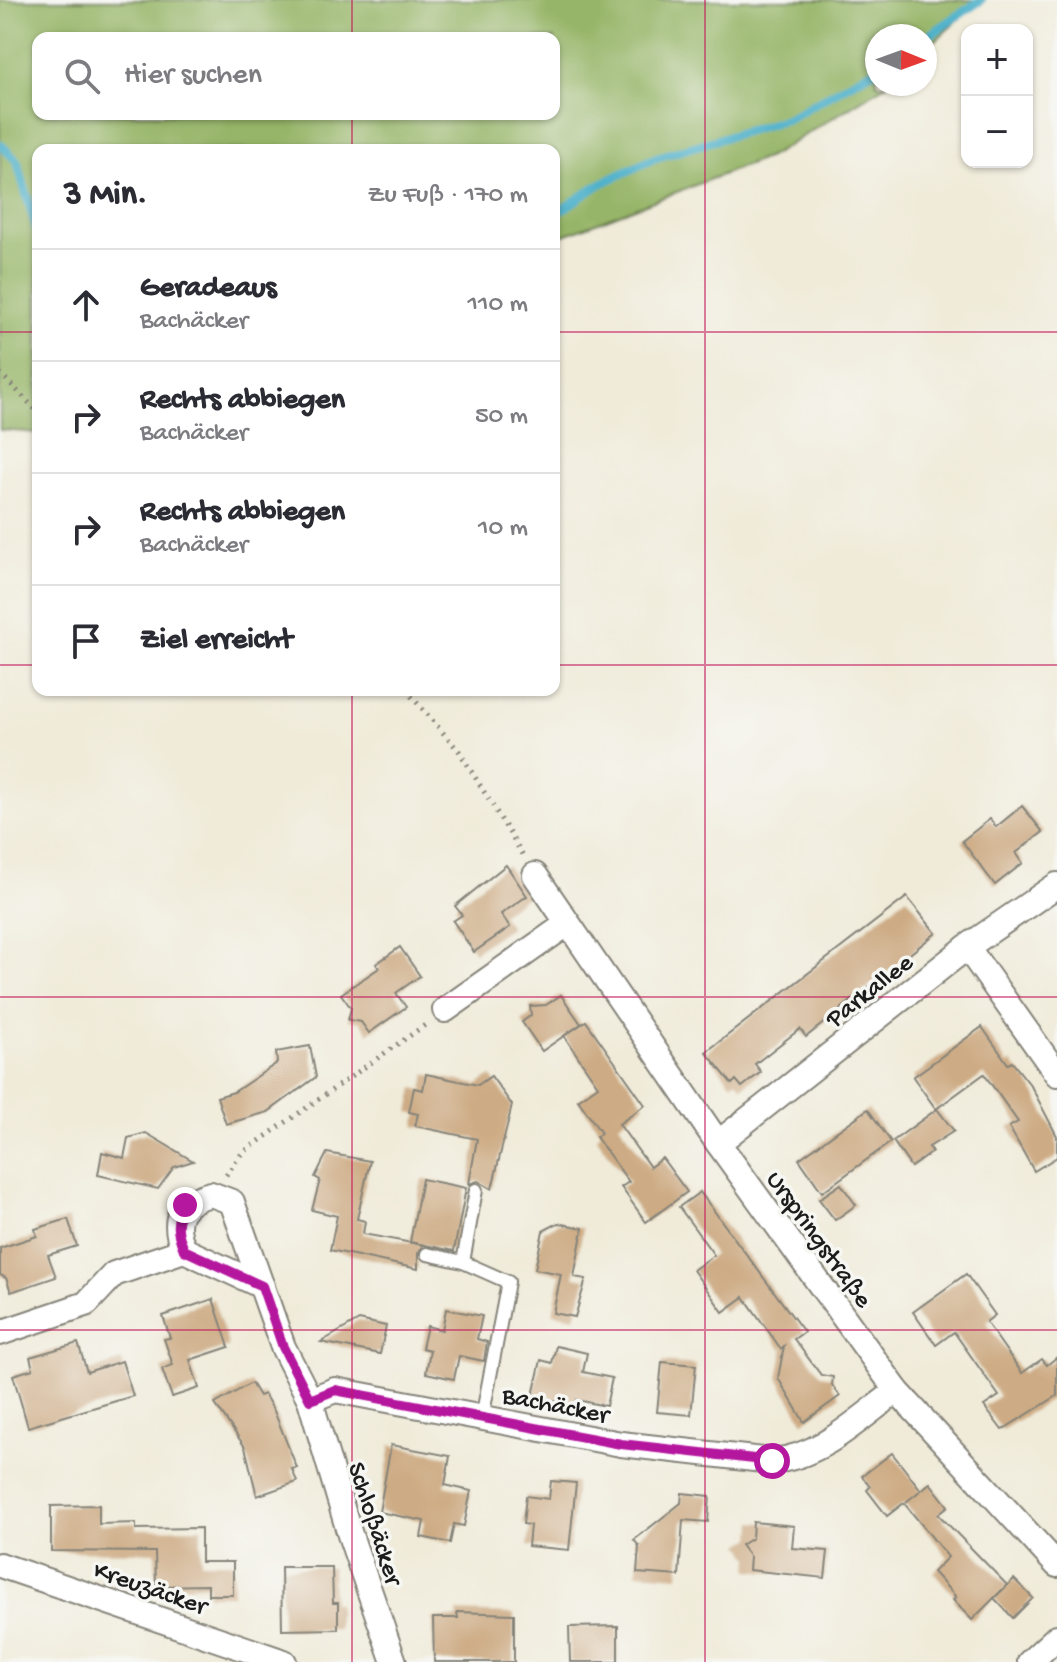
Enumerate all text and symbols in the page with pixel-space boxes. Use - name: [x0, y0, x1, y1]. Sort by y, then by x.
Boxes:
- north arrow: [865, 24, 937, 96]
- map controls: [961, 24, 1033, 168]
- button: +: [961, 24, 1033, 96]
- search box: [32, 32, 560, 120]
- icon: search: [60, 54, 104, 98]
- text: Hier suchen: [124, 59, 262, 94]
- button: −: [961, 96, 1033, 168]
- text: 3 Min.: [64, 176, 148, 216]
- text: Zu Fuß · 170 m: [368, 181, 528, 212]
- text: Geradeaus: [140, 272, 277, 307]
- icon: ahead: [64, 283, 108, 327]
- text: 110 m: [468, 290, 528, 321]
- text: Bachäcker: [140, 307, 248, 338]
- text: Rechts abbiegen: [140, 384, 345, 419]
- icon: right: [64, 395, 108, 439]
- text: 50 m: [475, 402, 528, 433]
- text: Bachäcker: [140, 419, 248, 450]
- text: Rechts abbiegen: [140, 496, 345, 531]
- icon: right: [64, 507, 108, 551]
- text: 10 m: [478, 514, 528, 545]
- text: Bachäcker: [140, 531, 248, 562]
- icon: arrive: [64, 619, 108, 663]
- text: Ziel erreicht: [140, 624, 292, 659]
- street label: Parkallee: [820, 948, 921, 1037]
- street label: Urspringstraße: [757, 1166, 878, 1316]
- route end: [167, 1187, 203, 1223]
- street label: Bachäcker: [498, 1382, 614, 1433]
- route start: [754, 1443, 790, 1479]
- street label: Schloßäcker: [338, 1459, 408, 1592]
- street label: Kreuzäcker: [89, 1556, 213, 1625]

